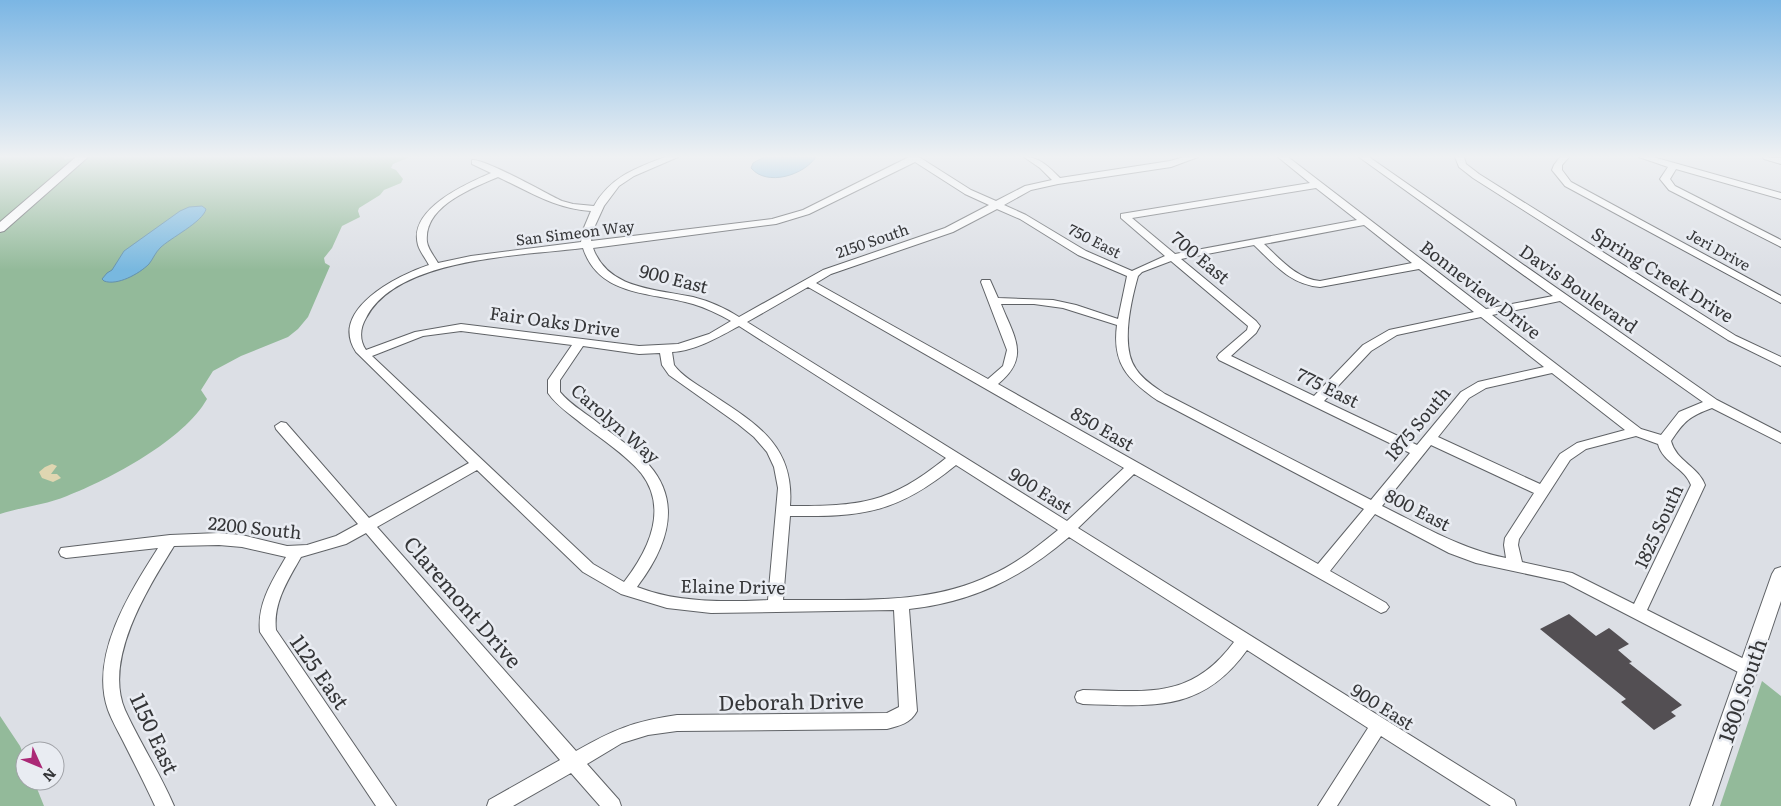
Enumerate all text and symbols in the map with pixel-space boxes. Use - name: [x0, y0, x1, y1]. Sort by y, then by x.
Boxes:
- street label: San Simeon Way: [514, 213, 636, 251]
- street label: 2150 South: [832, 217, 912, 263]
- street label: 750 East: [1065, 217, 1125, 263]
- street label: Spring Creek Drive: [1587, 219, 1739, 329]
- street label: Jeri Drive: [1683, 222, 1755, 276]
- street label: 700 East: [1166, 224, 1237, 290]
- street label: Bonneview Drive: [1415, 233, 1547, 345]
- street label: Davis Boulevard: [1514, 237, 1644, 339]
- street label: 900 East: [637, 256, 712, 300]
- street label: Fair Oaks Drive: [488, 298, 622, 344]
- street label: 775 East: [1292, 360, 1365, 414]
- street label: Carolyn Way: [566, 377, 667, 470]
- street label: 1875 South: [1378, 380, 1456, 466]
- street label: 850 East: [1066, 399, 1140, 457]
- street label: 900 East: [1004, 460, 1078, 520]
- street label: 1825 South: [1627, 479, 1689, 573]
- street label: 800 East: [1380, 481, 1456, 537]
- street label: 2200 South: [207, 509, 303, 545]
- street label: Claremont Drive: [398, 528, 530, 674]
- street label: Elaine Drive: [680, 572, 786, 600]
- street label: 1125 East: [284, 627, 358, 715]
- street label: 1800 South: [1709, 634, 1773, 746]
- street label: 900 East: [1346, 676, 1420, 736]
- street label: Deborah Drive: [718, 683, 864, 717]
- street label: 1150 East: [124, 687, 189, 779]
- north arrow: [15, 741, 65, 791]
- text: N: [39, 765, 61, 787]

